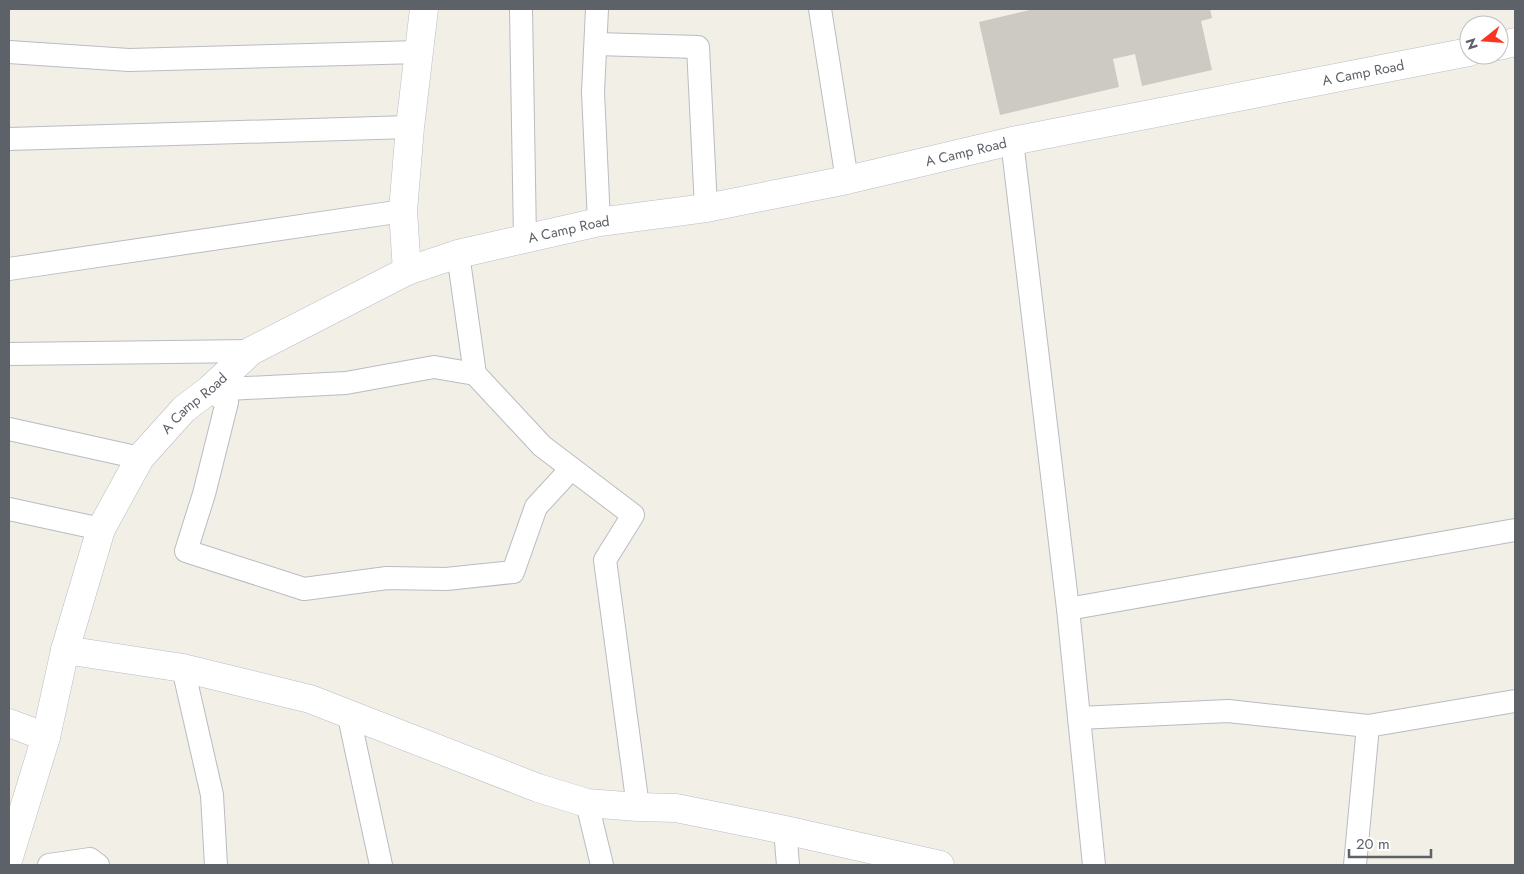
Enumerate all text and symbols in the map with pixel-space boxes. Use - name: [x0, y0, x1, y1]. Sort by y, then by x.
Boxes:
- north arrow: [1459, 15, 1509, 65]
- text: N: [1460, 36, 1483, 52]
- street label: A Camp Road: [1320, 55, 1406, 90]
- street label: A Camp Road: [923, 133, 1009, 171]
- street label: A Camp Road: [526, 211, 611, 248]
- street label: A Camp Road: [156, 368, 232, 438]
- scale bar: [1349, 826, 1432, 858]
- text: 20 m: [1356, 833, 1390, 855]

